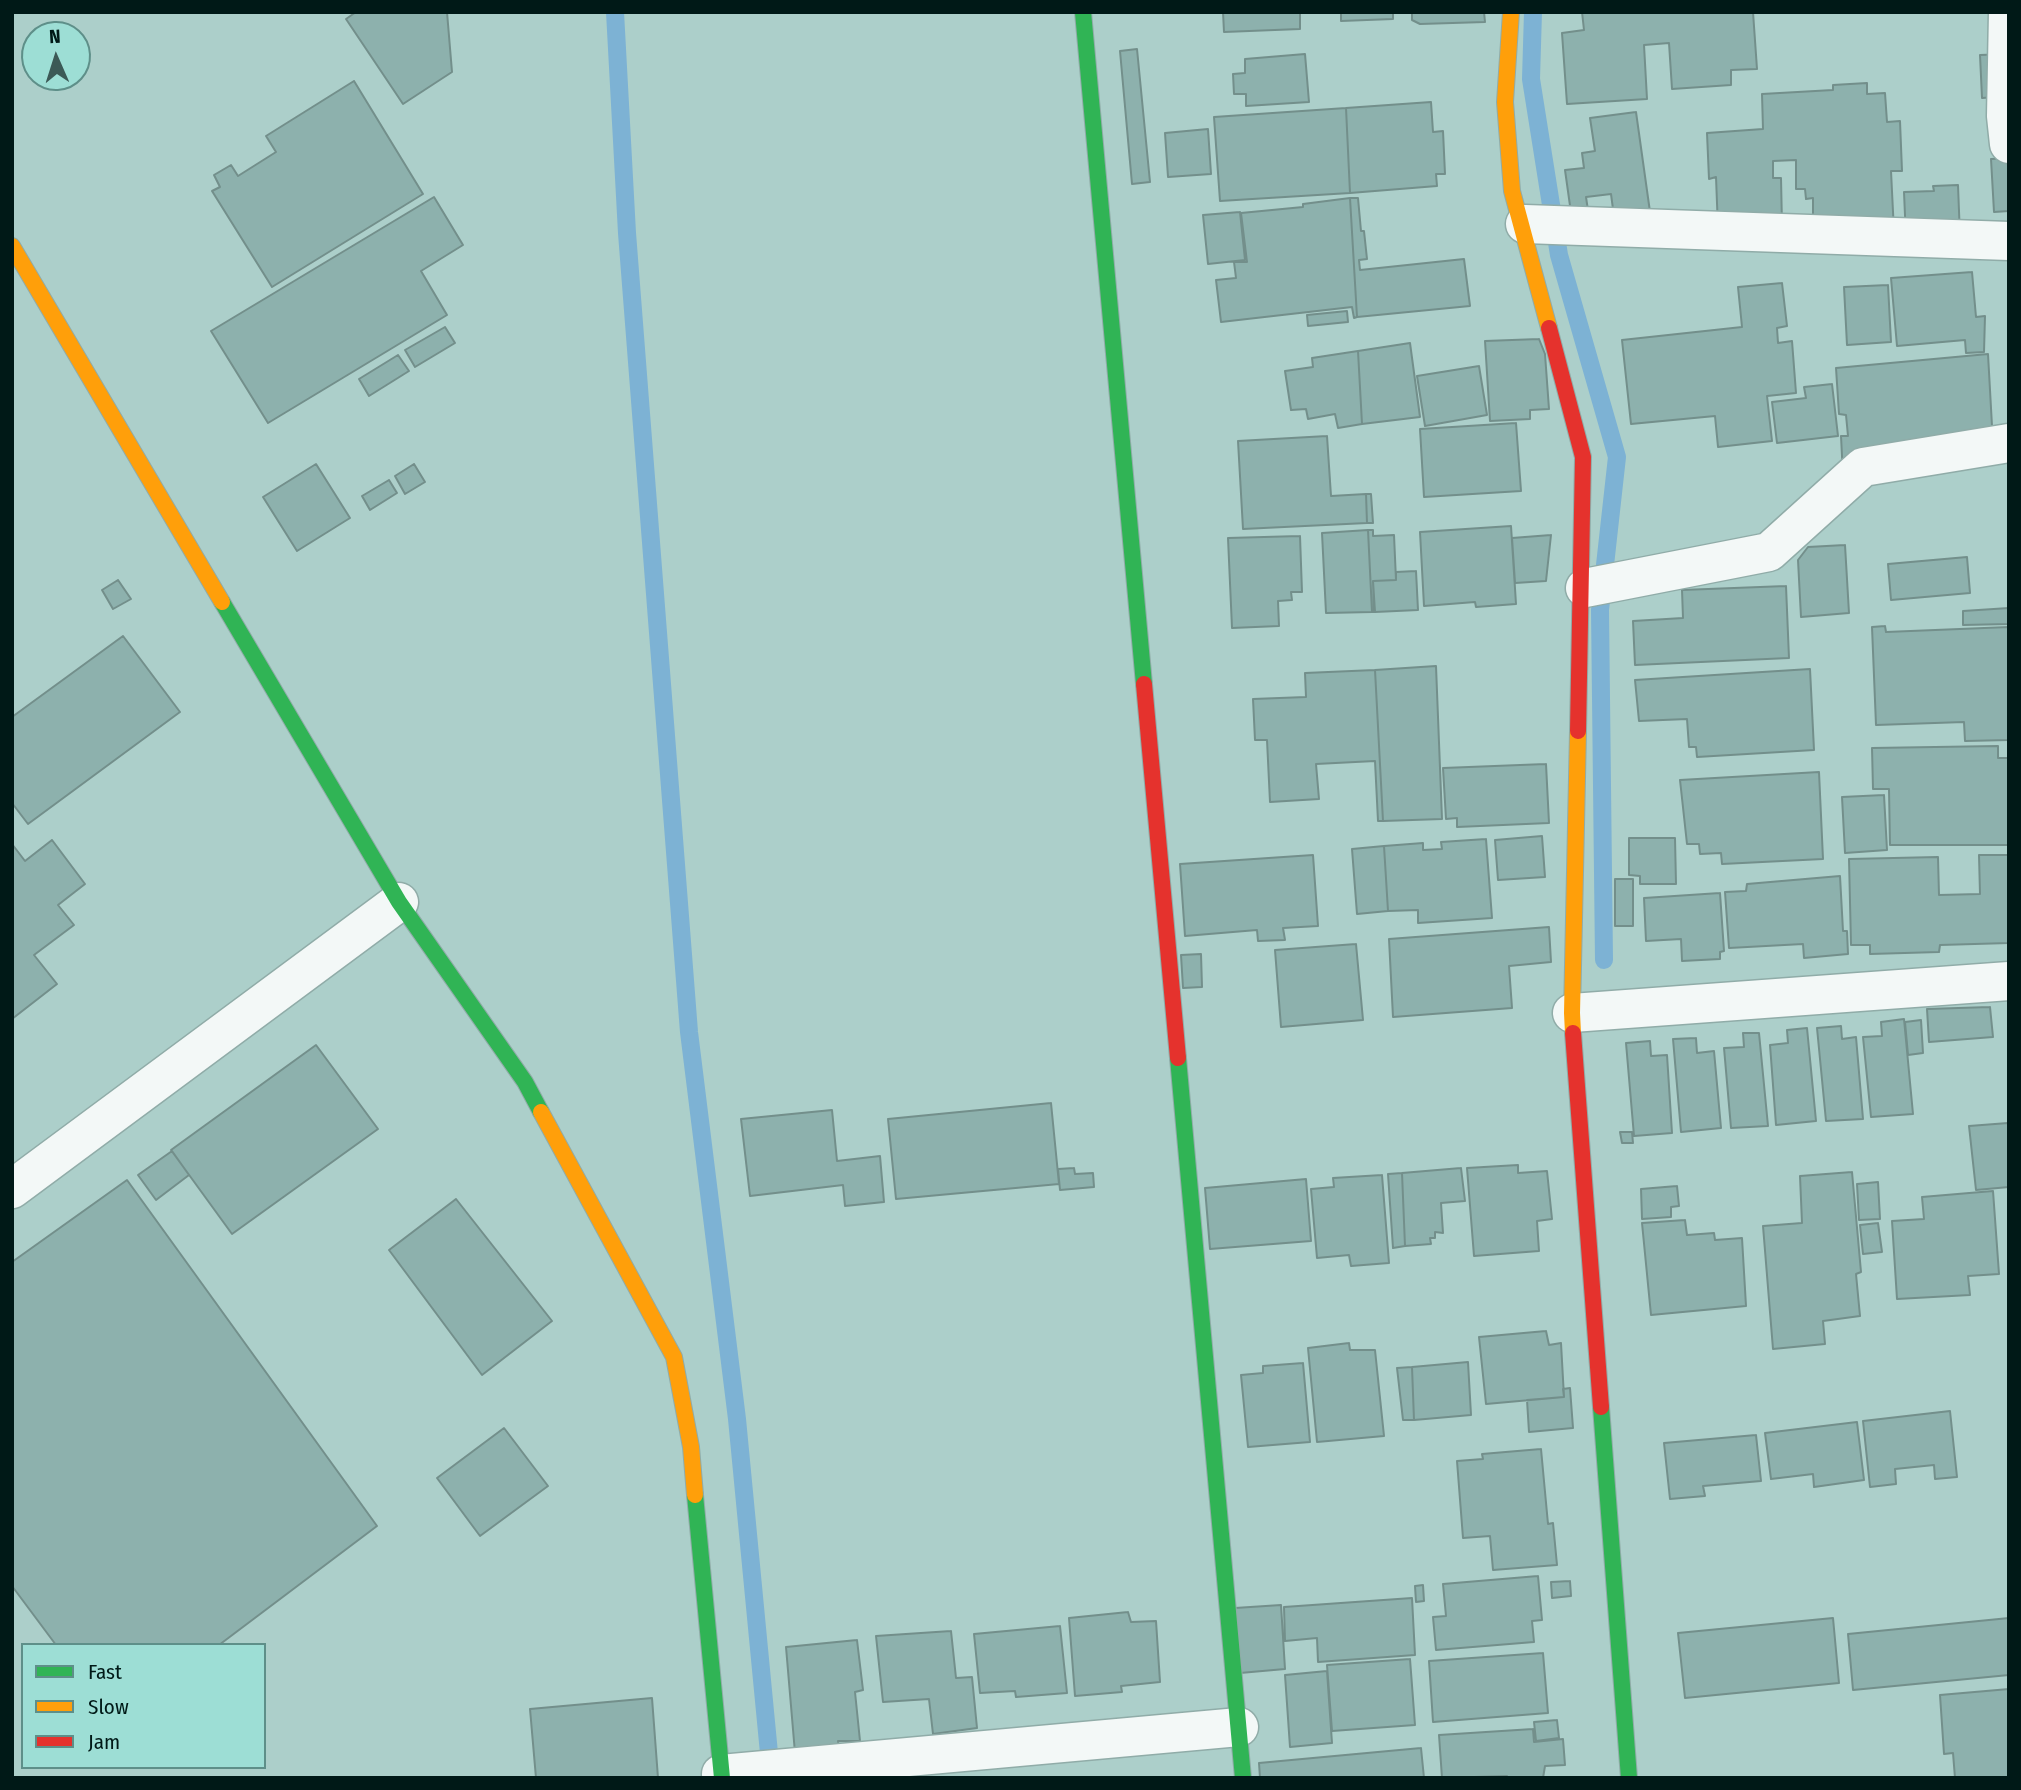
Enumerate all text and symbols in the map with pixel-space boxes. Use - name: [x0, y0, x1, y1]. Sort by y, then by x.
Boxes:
- north arrow: [21, 21, 91, 91]
- text: N: [49, 25, 61, 48]
- legend: [21, 1643, 266, 1769]
- text: Fast: [88, 1659, 122, 1685]
- text: Slow: [88, 1694, 129, 1720]
- text: Jam: [88, 1729, 120, 1755]

